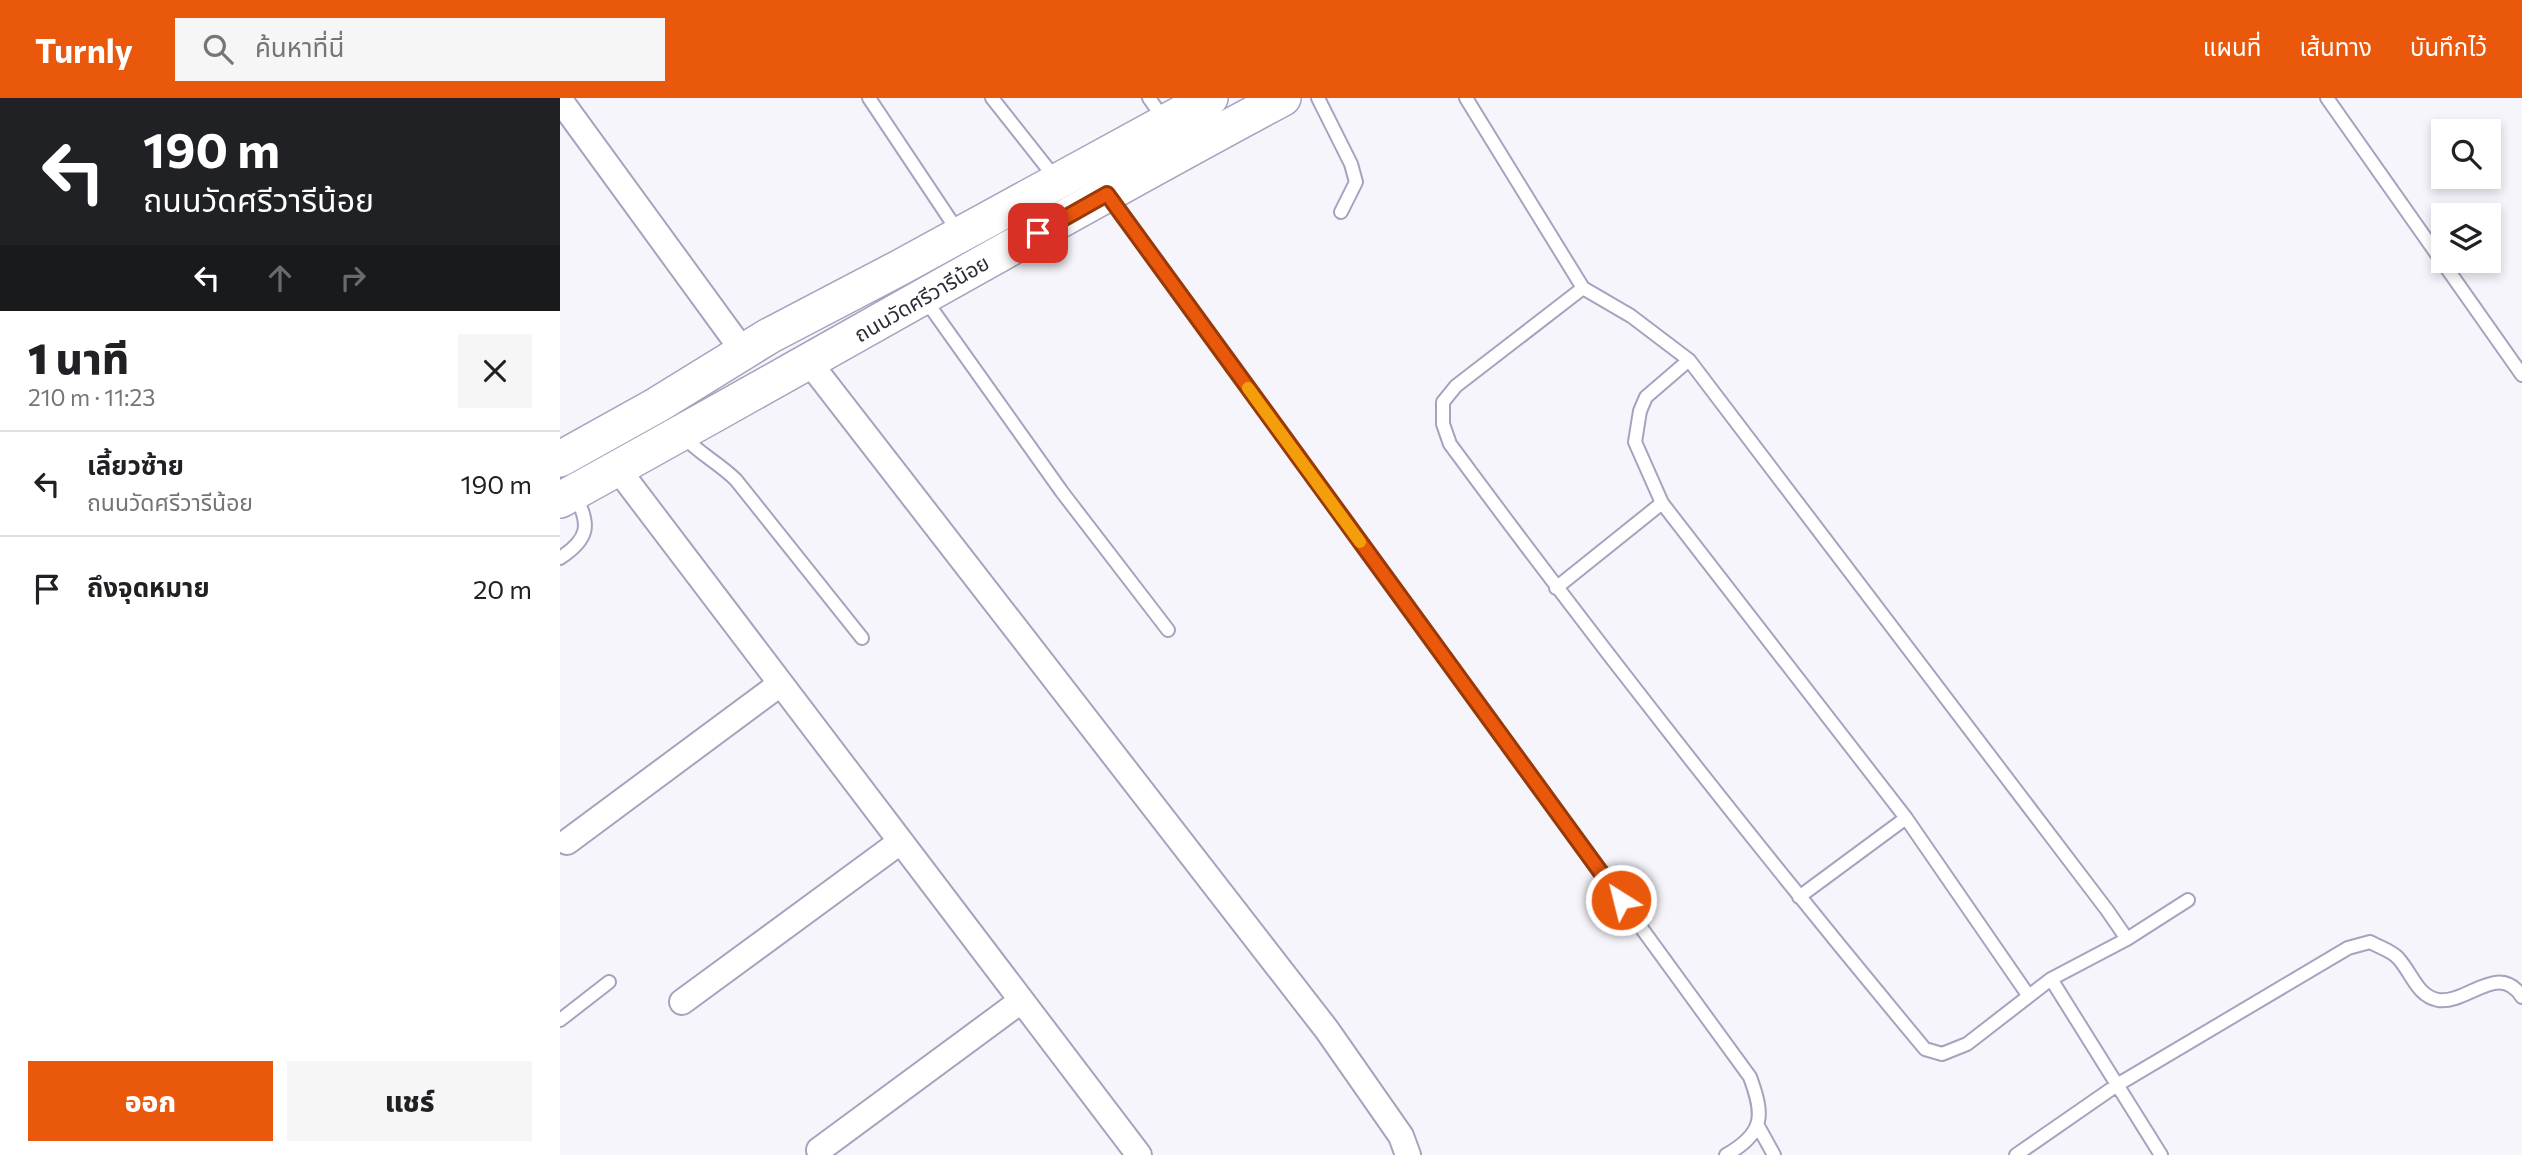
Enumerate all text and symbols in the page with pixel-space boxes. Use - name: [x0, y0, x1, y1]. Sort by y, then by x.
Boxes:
- search box: [175, 18, 665, 81]
- text: Turnly: [35, 29, 133, 70]
- icon: search: [199, 30, 237, 68]
- text: ค้นหาที่นี่: [255, 31, 344, 62]
- text: แผนที่: [2203, 32, 2261, 61]
- text: เส้นทาง: [2299, 32, 2372, 61]
- text: บันทึกไว้: [2410, 32, 2487, 61]
- text: 190 m: [143, 118, 280, 178]
- map controls: [2431, 119, 2501, 273]
- button: search: [2431, 119, 2501, 189]
- icon: left: [28, 126, 119, 217]
- text: ถนนวัดศรีวารีน้อย: [143, 179, 374, 219]
- pin: [1008, 203, 1068, 263]
- button: layers: [2431, 203, 2501, 273]
- icon: arrive: [1019, 214, 1057, 252]
- street label: ถนนวัดศรีวารีน้อย: [849, 249, 993, 346]
- icon: left: [188, 259, 226, 297]
- icon: ahead: [261, 259, 299, 297]
- icon: right: [334, 259, 372, 297]
- text: 1 นาที: [28, 331, 129, 383]
- button: close: [458, 334, 532, 408]
- text: 210 m · 11:23: [28, 383, 155, 411]
- text: เลี้ยวซ้าย: [87, 449, 184, 480]
- icon: left: [28, 465, 66, 503]
- text: 190 m: [460, 468, 532, 499]
- text: ถนนวัดศรีวารีน้อย: [87, 488, 253, 516]
- icon: arrive: [28, 570, 66, 608]
- text: ถึงจุดหมาย: [87, 571, 210, 602]
- text: 20 m: [473, 573, 532, 604]
- position arrow: [1584, 863, 1658, 937]
- button: ออก: [28, 1061, 273, 1141]
- button: แชร์: [287, 1061, 532, 1141]

